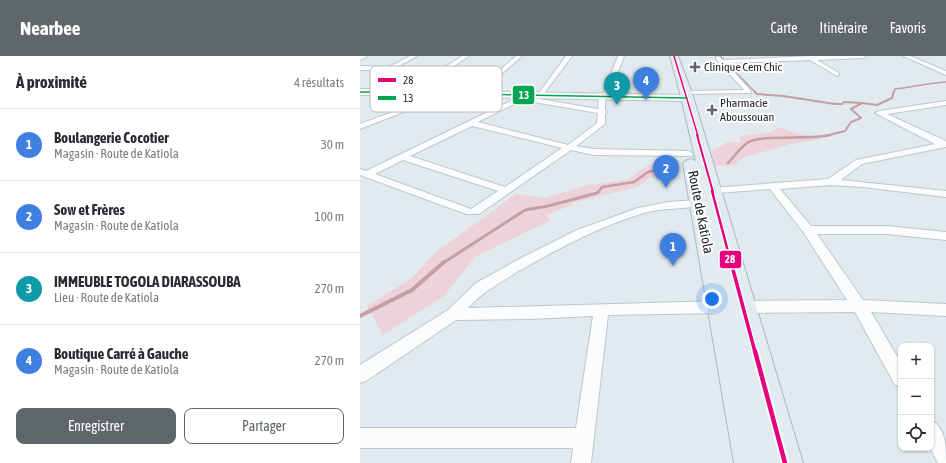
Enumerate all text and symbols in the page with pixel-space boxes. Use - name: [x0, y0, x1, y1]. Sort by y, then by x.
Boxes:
- text: Nearbee: [20, 17, 80, 39]
- text: Carte: [771, 20, 798, 36]
- text: Itinéraire: [820, 20, 868, 36]
- text: Favoris: [890, 20, 926, 36]
- place label: Clinique Cem Chic: [704, 60, 783, 74]
- marker: Clinique Cem Chic: [689, 61, 701, 73]
- legend: [370, 66, 502, 112]
- pin: 4: [633, 67, 659, 100]
- text: À proximité: [16, 72, 87, 92]
- pin: 3: [604, 72, 630, 105]
- text: 28: [403, 74, 413, 86]
- text: 4 résultats: [294, 75, 344, 90]
- line badge: 13: [512, 85, 535, 105]
- text: 13: [519, 89, 529, 101]
- text: 13: [403, 92, 413, 104]
- place label: Pharmacie Aboussouan: [720, 96, 774, 124]
- marker: Pharmacie Aboussouan: [707, 105, 717, 115]
- text: Boulangerie Cocotier: [54, 129, 169, 146]
- text: 1: [26, 137, 32, 152]
- text: 30 m: [321, 137, 344, 152]
- text: Magasin · Route de Katiola: [54, 146, 179, 161]
- pin: 2: [653, 155, 679, 188]
- street label: Route de Katiola: [685, 169, 717, 255]
- text: Sow et Frères: [54, 201, 125, 218]
- text: 2: [26, 209, 32, 224]
- text: 100 m: [315, 209, 344, 224]
- text: Magasin · Route de Katiola: [54, 218, 179, 233]
- pin: 1: [660, 233, 686, 266]
- line badge: 28: [719, 250, 742, 269]
- text: 28: [725, 253, 735, 265]
- text: IMMEUBLE TOGOLA DIARASSOUBA: [54, 273, 241, 290]
- text: 3: [26, 281, 32, 296]
- text: 270 m: [315, 281, 344, 296]
- your location: [702, 289, 722, 309]
- text: Lieu · Route de Katiola: [54, 290, 159, 305]
- map controls: [898, 343, 934, 451]
- button: +: [898, 343, 934, 379]
- text: Boutique Carré à Gauche: [54, 345, 189, 362]
- text: 4: [26, 353, 32, 368]
- text: 270 m: [315, 353, 344, 368]
- text: Magasin · Route de Katiola: [54, 362, 179, 377]
- button: −: [898, 379, 934, 415]
- button: Enregistrer: [16, 408, 176, 444]
- button: Partager: [184, 408, 344, 444]
- button: locate: [898, 415, 934, 451]

